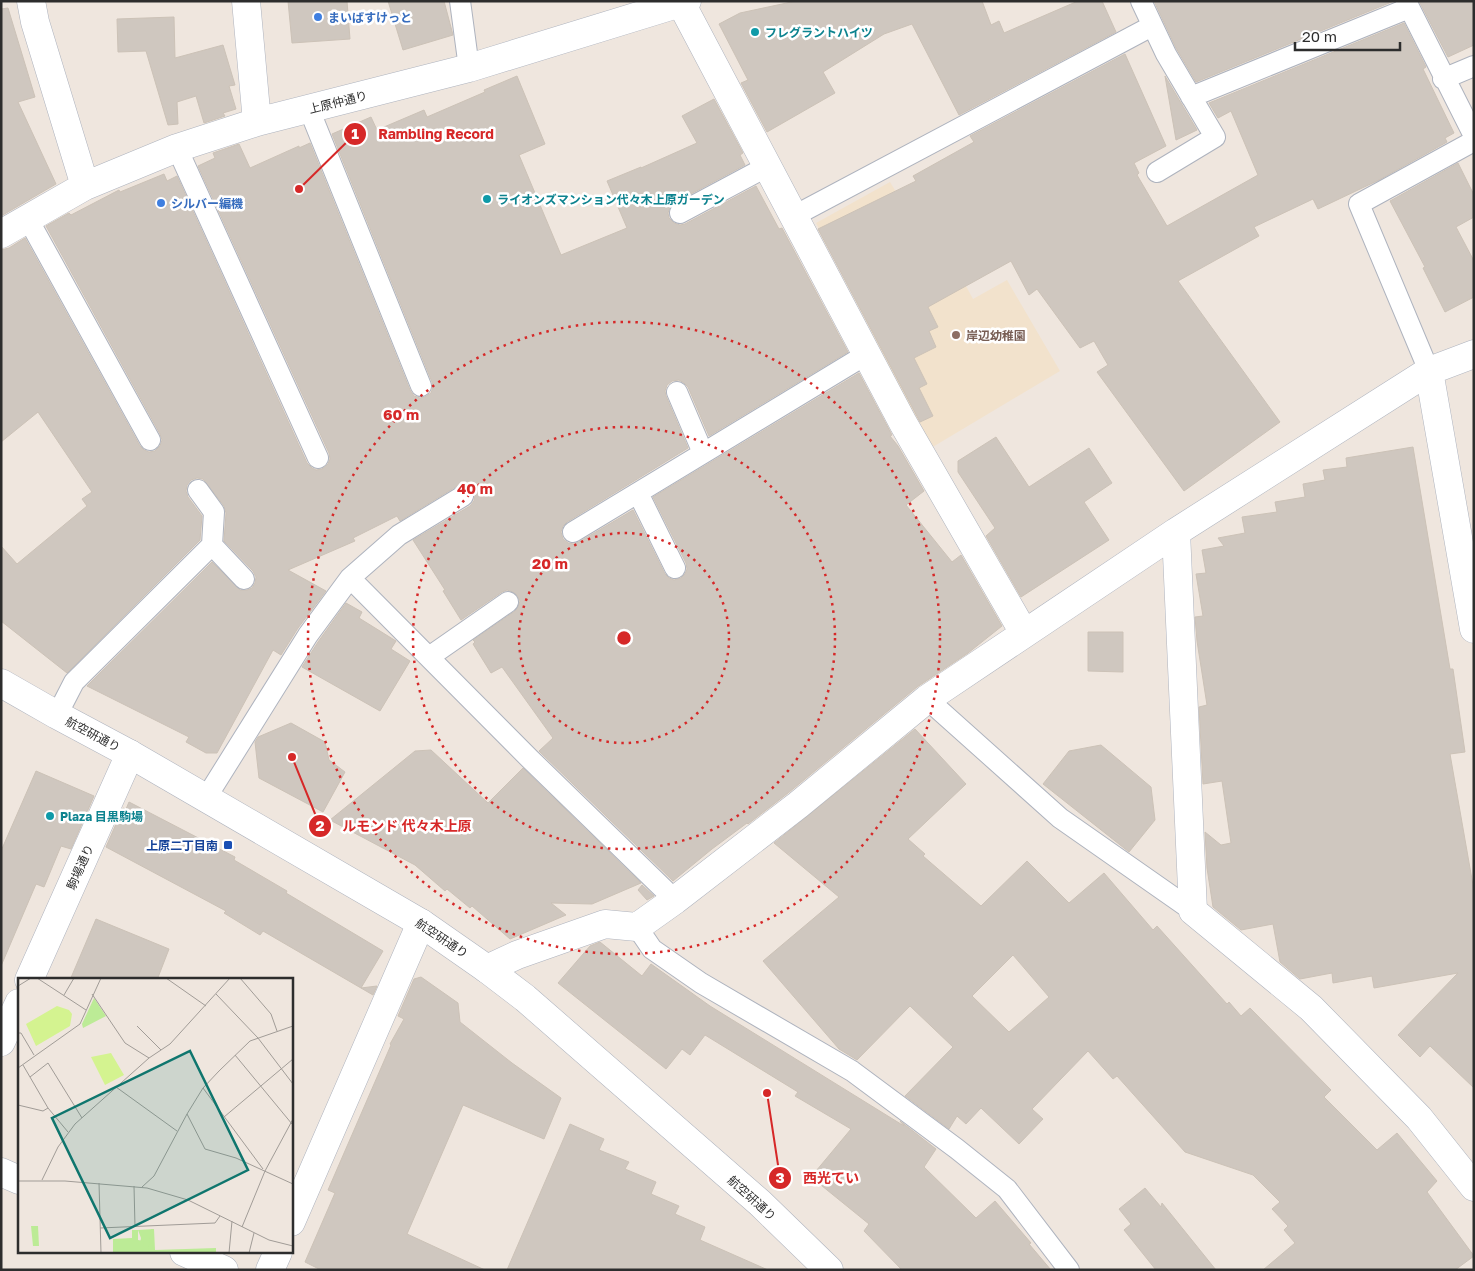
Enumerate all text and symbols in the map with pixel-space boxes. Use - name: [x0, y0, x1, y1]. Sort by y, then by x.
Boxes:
- place label: まいばすけっと: [328, 10, 412, 25]
- marker: まいばすけっと: [312, 11, 324, 23]
- scale bar: [1295, 20, 1400, 52]
- place label: フレグラントハイツ: [765, 25, 873, 40]
- marker: フレグラントハイツ: [749, 26, 761, 38]
- text: 20 m: [1302, 27, 1337, 45]
- street label: 上原仲通り: [307, 87, 369, 117]
- callout: Rambling Record: [343, 120, 504, 149]
- text: 1: [351, 124, 359, 142]
- text: Rambling Record: [378, 125, 494, 142]
- place label: ライオンズマンション代々木上原ガーデン: [497, 192, 725, 207]
- marker: ライオンズマンション代々木上原ガーデン: [481, 193, 493, 205]
- place label: シルバー編機: [171, 196, 243, 211]
- marker: シルバー編機: [155, 197, 167, 209]
- place label: 岸辺幼稚園: [966, 328, 1026, 343]
- marker: 岸辺幼稚園: [950, 329, 962, 341]
- text: 60 m: [383, 405, 419, 423]
- text: 40 m: [457, 479, 493, 497]
- text: 20 m: [532, 554, 568, 572]
- centre of rings: [615, 629, 633, 647]
- street label: 航空研通り: [63, 713, 123, 755]
- place label: Plaza 目黒駒場: [60, 809, 143, 824]
- marker: Plaza 目黒駒場: [44, 810, 56, 822]
- callout: ルモンド 代々木上原: [308, 811, 482, 840]
- text: 2: [315, 816, 325, 834]
- text: ルモンド 代々木上原: [342, 817, 472, 834]
- place label: 上原二丁目南: [146, 838, 218, 853]
- marker: 上原二丁目南: [222, 839, 234, 851]
- street label: 駒場通り: [63, 842, 97, 892]
- street label: 航空研通り: [413, 915, 471, 961]
- inset map: [18, 978, 292, 1254]
- callout: 西光てい: [768, 1163, 869, 1192]
- text: 3: [775, 1168, 785, 1186]
- text: 西光てい: [803, 1169, 859, 1186]
- street label: 航空研通り: [725, 1172, 779, 1224]

